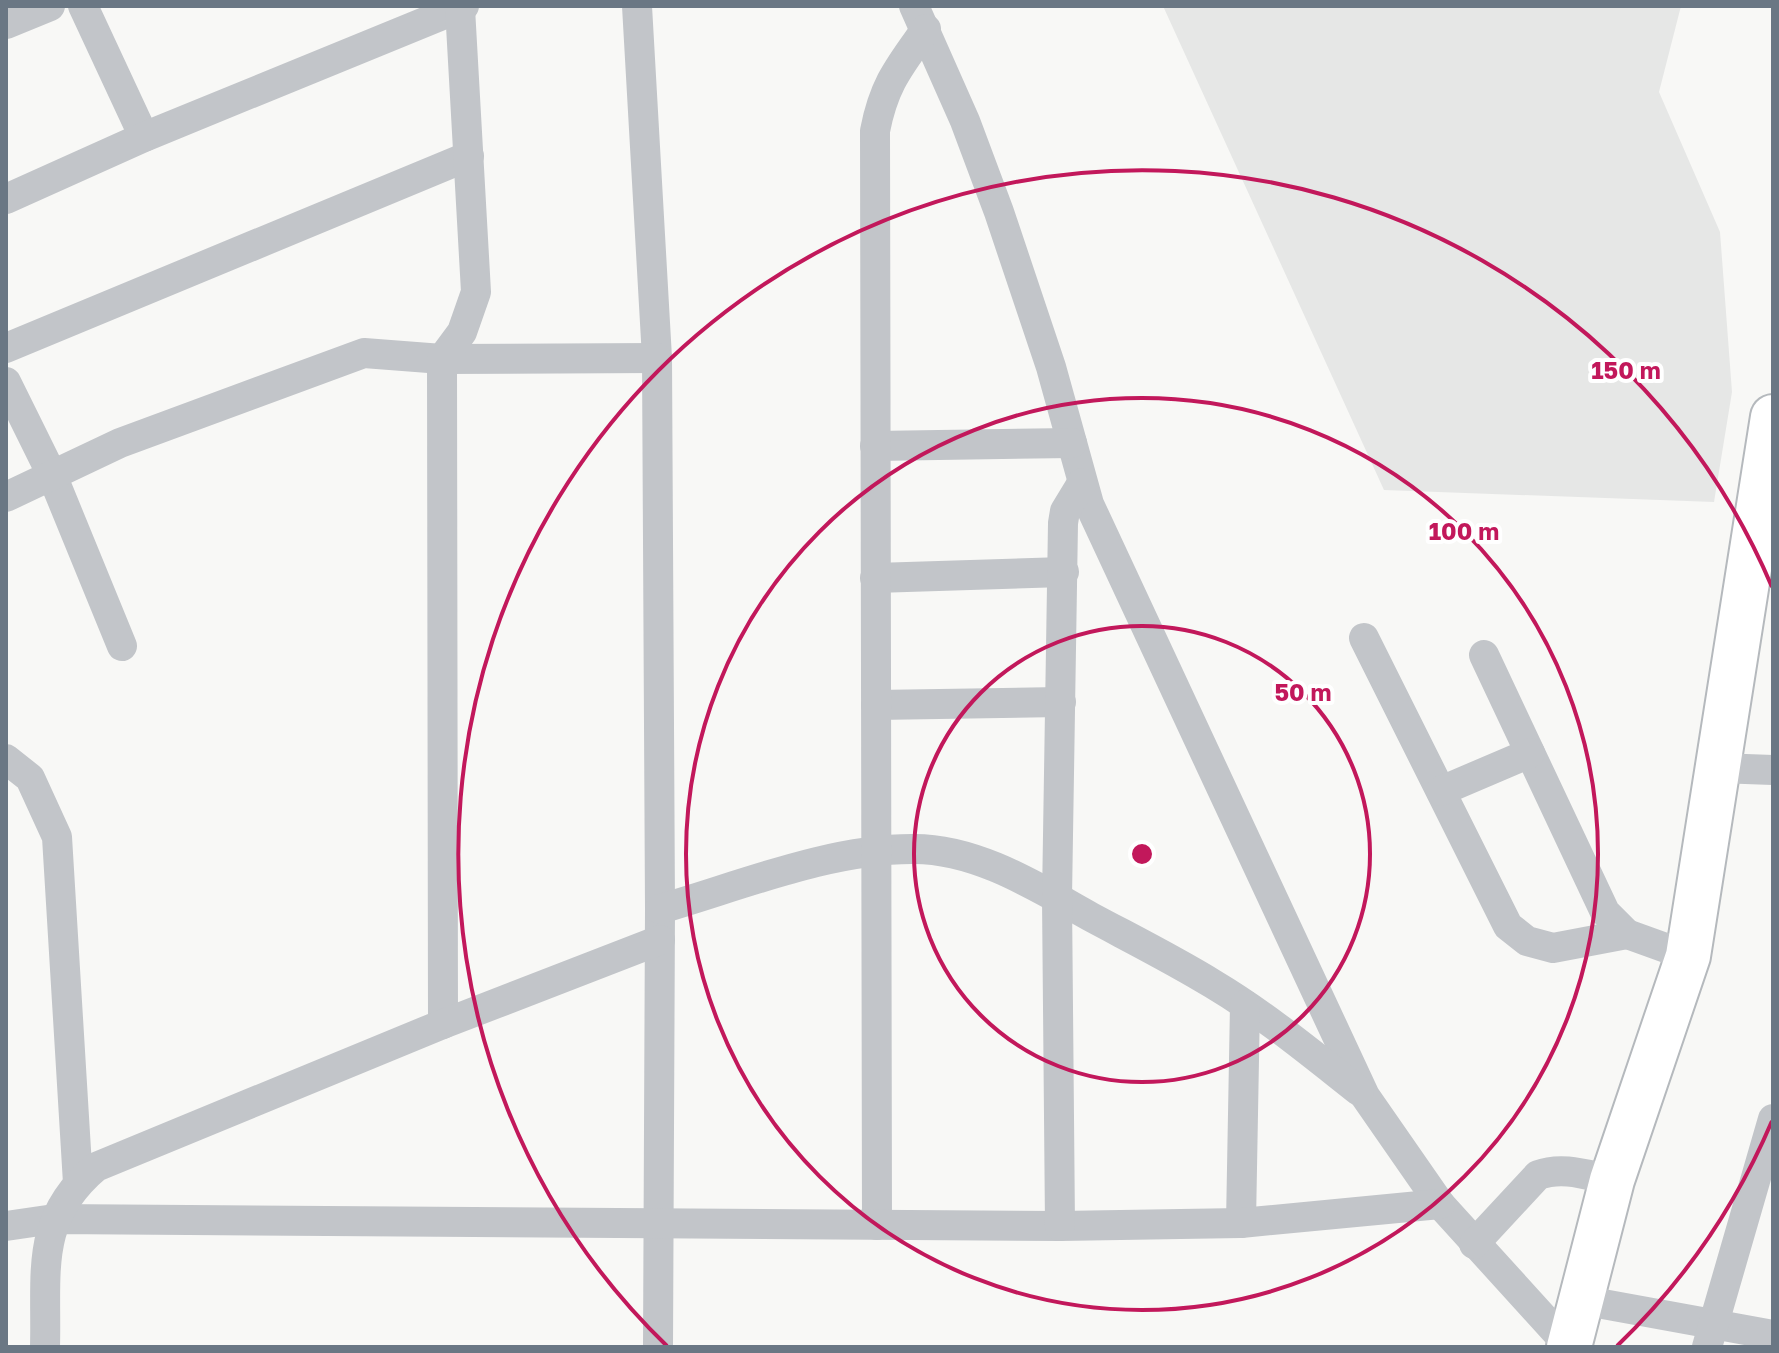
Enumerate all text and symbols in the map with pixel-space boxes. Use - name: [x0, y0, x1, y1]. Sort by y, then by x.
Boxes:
- text: 150 m: [1591, 355, 1661, 384]
- text: 100 m: [1429, 516, 1499, 545]
- text: 50 m: [1274, 677, 1332, 706]
- centre of rings: [1128, 840, 1156, 868]

